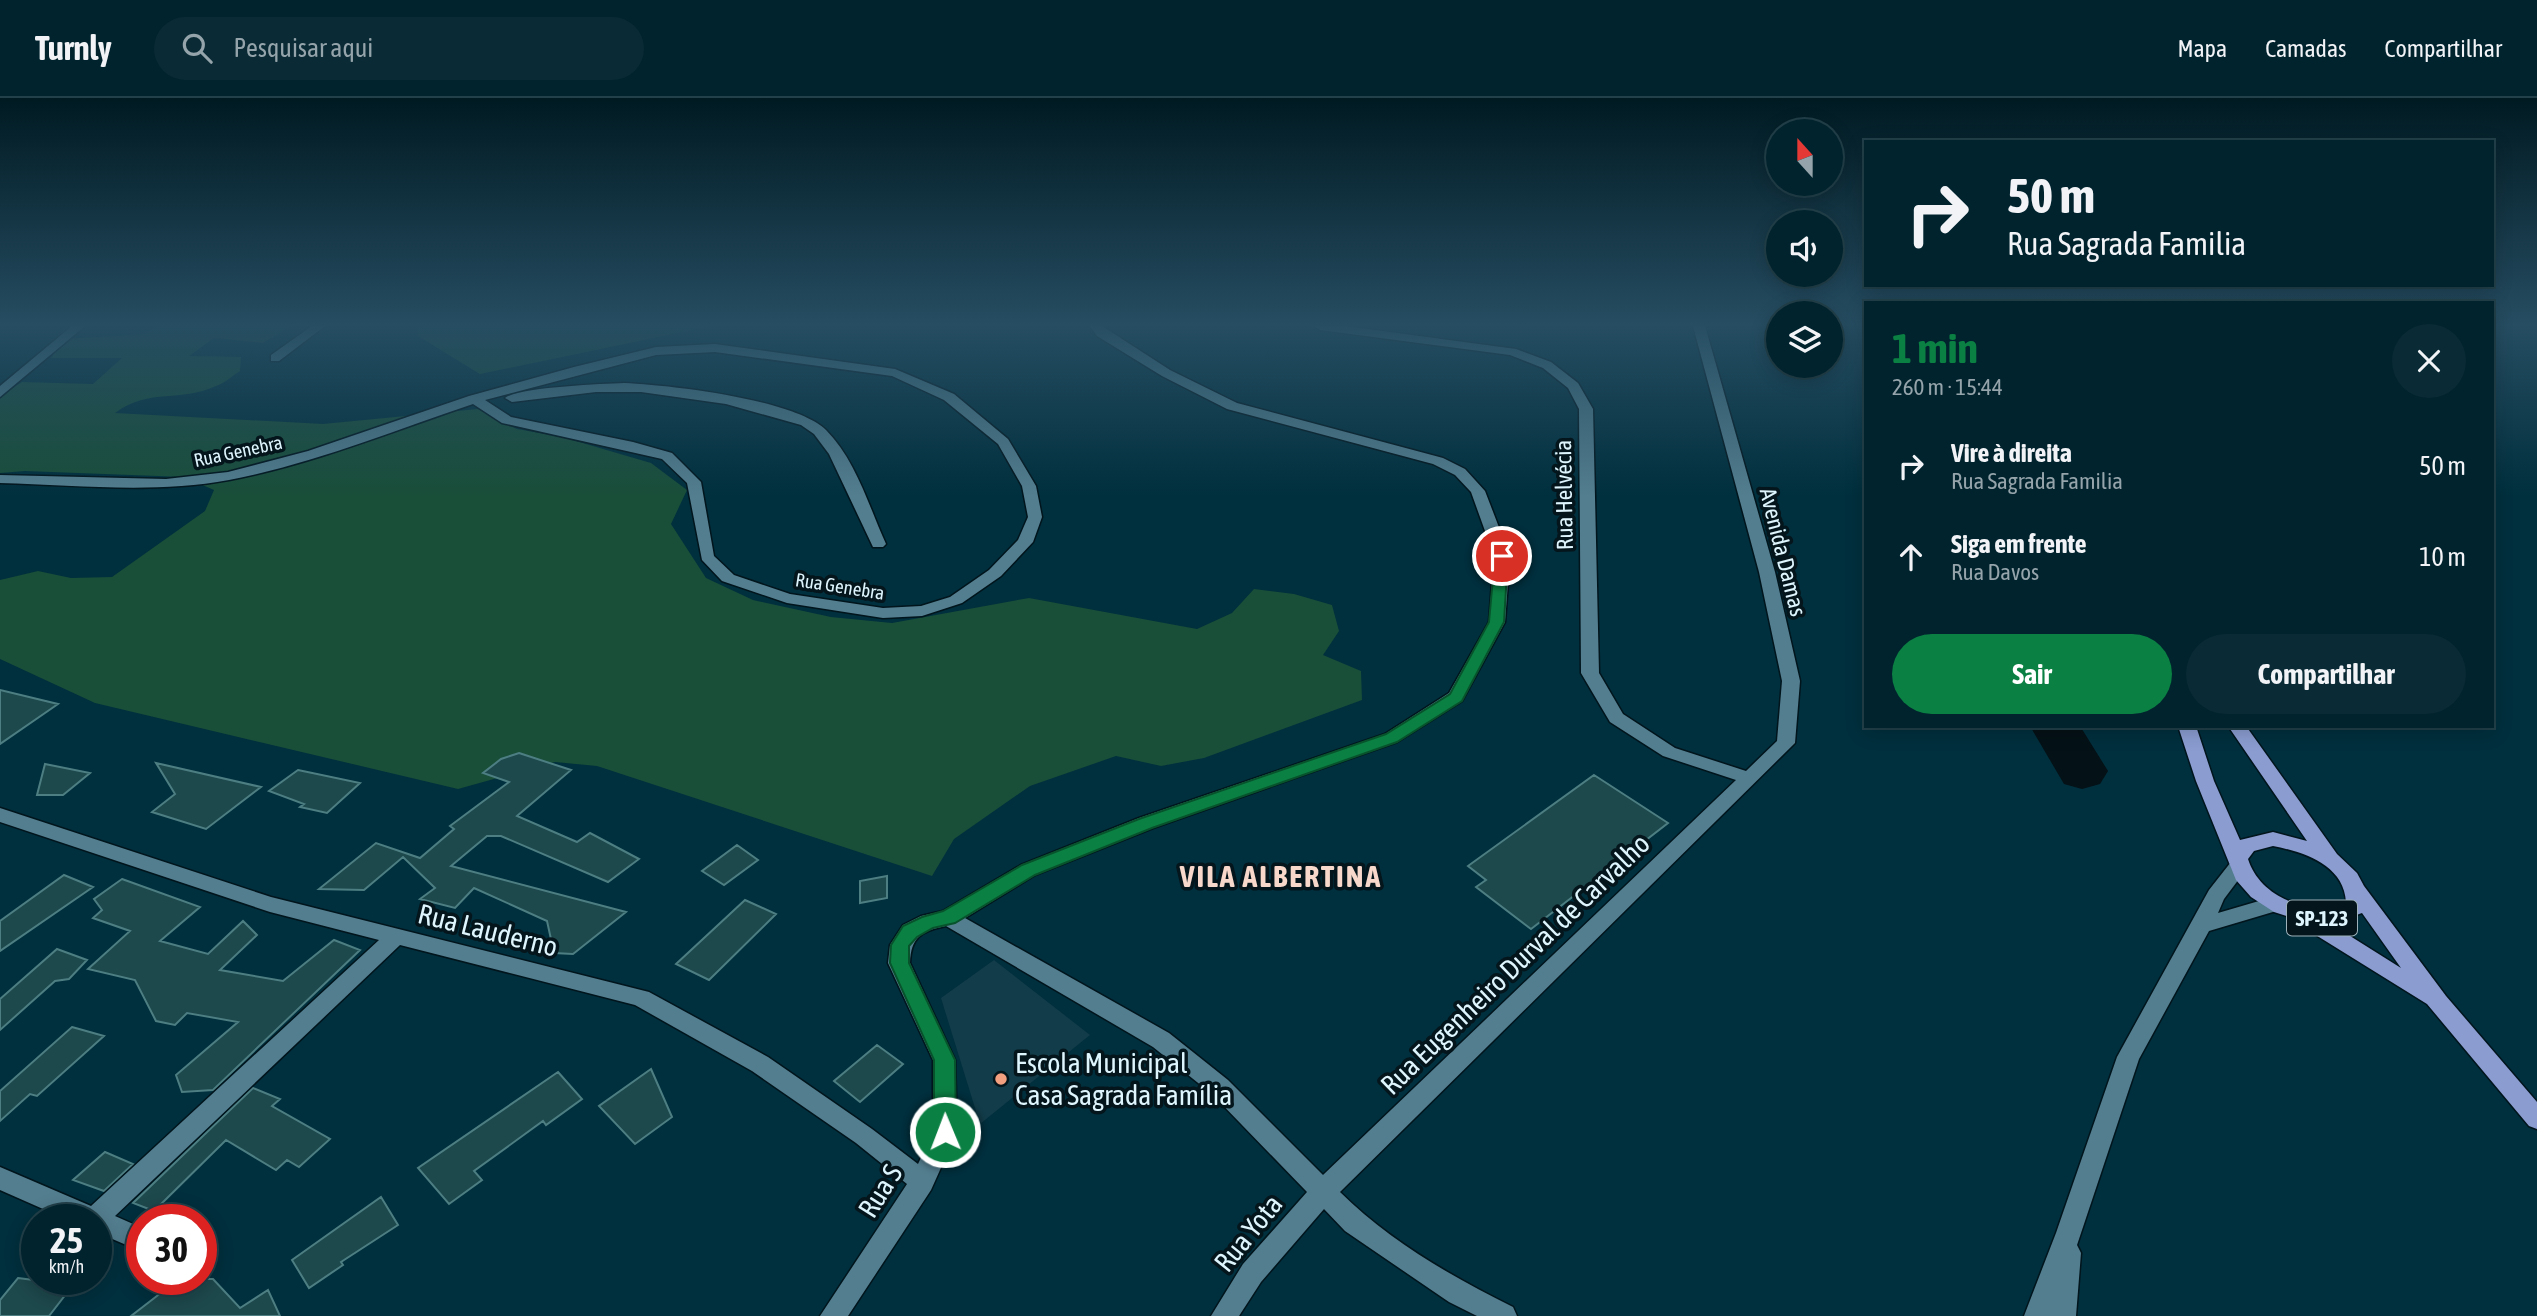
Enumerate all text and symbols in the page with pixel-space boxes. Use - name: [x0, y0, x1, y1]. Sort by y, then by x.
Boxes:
- search box: [154, 17, 644, 80]
- text: Turnly: [35, 29, 112, 67]
- icon: search: [178, 29, 216, 67]
- text: Pesquisar aqui: [234, 33, 373, 63]
- text: Mapa: [2177, 35, 2227, 62]
- text: Camadas: [2265, 35, 2347, 62]
- text: Compartilhar: [2385, 35, 2502, 62]
- north arrow: [1766, 119, 1843, 196]
- map controls: [1766, 119, 1843, 378]
- text: 50 m: [2007, 167, 2095, 223]
- icon: right: [1892, 168, 1983, 259]
- button: sound: [1766, 210, 1843, 287]
- text: Rua Sagrada Familia: [2007, 225, 2246, 262]
- button: layers: [1766, 301, 1843, 378]
- text: 1 min: [1892, 324, 1978, 372]
- button: close: [2392, 324, 2466, 398]
- text: 260 m · 15:44: [1892, 374, 2003, 400]
- street label: Rua Genebra: [192, 431, 284, 471]
- text: Vire à direita: [1951, 438, 2072, 468]
- street label: Rua Helvécia: [1550, 440, 1578, 550]
- icon: right: [1892, 447, 1930, 485]
- text: 50 m: [2419, 451, 2466, 481]
- text: Rua Sagrada Familia: [1951, 468, 2123, 494]
- street label: Avenida Damas: [1755, 485, 1811, 619]
- pin: [1472, 526, 1532, 586]
- text: Siga em frente: [1951, 529, 2087, 559]
- icon: arrive: [1483, 537, 1521, 575]
- icon: ahead: [1892, 538, 1930, 576]
- text: 10 m: [2419, 542, 2466, 572]
- text: Rua Davos: [1951, 559, 2039, 585]
- street label: Rua Genebra: [794, 568, 886, 604]
- button: Sair: [1892, 634, 2172, 714]
- button: Compartilhar: [2186, 634, 2466, 714]
- street label: Rua Eugenheiro Durval de Carvalho: [1374, 827, 1656, 1101]
- district label: VILA ALBERTINA: [1179, 859, 1382, 893]
- street label: Rua Lauderno: [415, 897, 561, 963]
- road number: SP-123: [2287, 900, 2357, 936]
- place label: Escola Municipal Casa Sagrada Família: [1015, 1047, 1232, 1111]
- marker: Escola Municipal Casa Sagrada Família: [993, 1071, 1009, 1087]
- position arrow: [908, 1095, 982, 1169]
- street label: Rua S: [852, 1159, 909, 1223]
- street label: Rua Yota: [1207, 1188, 1289, 1278]
- speed limit sign: 30: [126, 1204, 217, 1295]
- text: 25: [50, 1220, 83, 1260]
- text: km/h: [49, 1256, 84, 1277]

